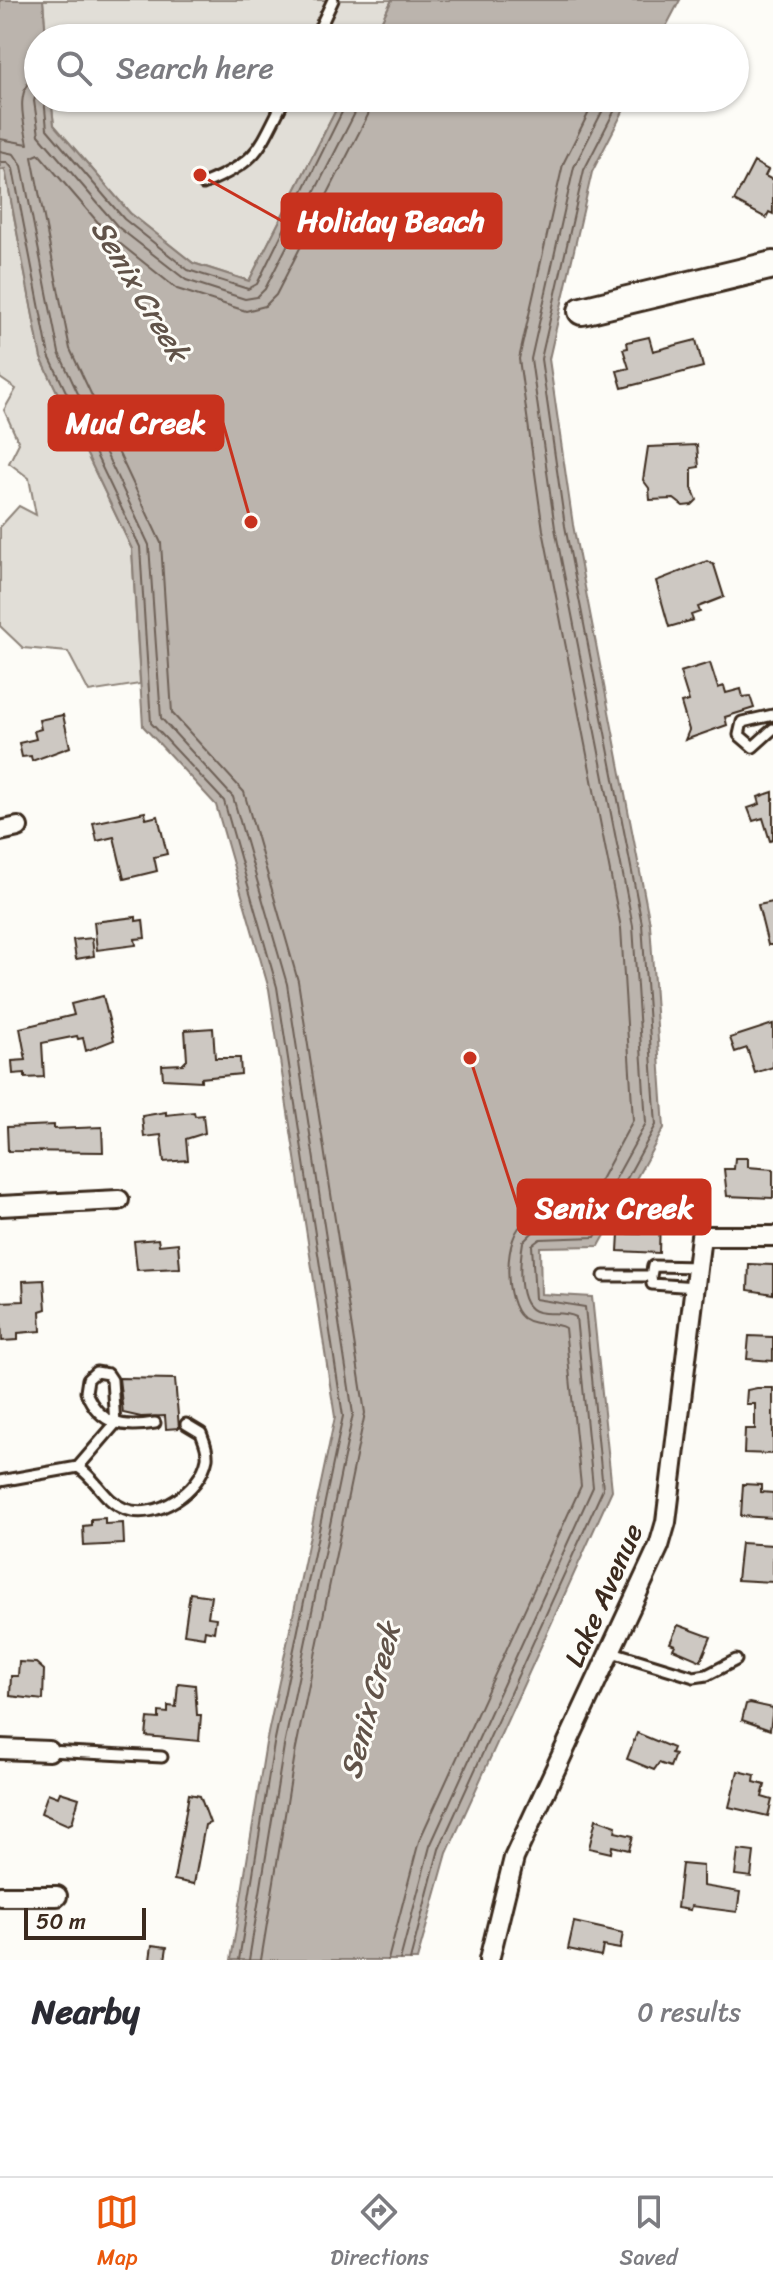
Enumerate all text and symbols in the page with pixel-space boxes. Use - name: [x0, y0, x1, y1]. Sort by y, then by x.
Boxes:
- search box: [24, 24, 749, 112]
- text: Search here: [116, 41, 274, 95]
- icon: search: [52, 46, 96, 90]
- callout: Holiday Beach: [282, 194, 501, 248]
- text: Holiday Beach: [297, 194, 485, 248]
- water label: Senix Creek: [76, 208, 206, 375]
- callout: Mud Creek: [49, 396, 223, 450]
- text: Mud Creek: [65, 396, 207, 450]
- callout: Senix Creek: [518, 1180, 710, 1234]
- text: Senix Creek: [534, 1181, 694, 1235]
- street label: Lake Avenue: [550, 1515, 657, 1675]
- water label: Senix Creek: [323, 1613, 418, 1785]
- text: 50 m: [36, 1902, 86, 1941]
- scale bar: [24, 1904, 146, 1940]
- text: Nearby: [32, 1982, 140, 2042]
- text: 0 results: [637, 1989, 741, 2035]
- tab: Map: [95, 2190, 139, 2277]
- tab: Directions: [330, 2190, 429, 2277]
- tab: Saved: [620, 2190, 678, 2277]

